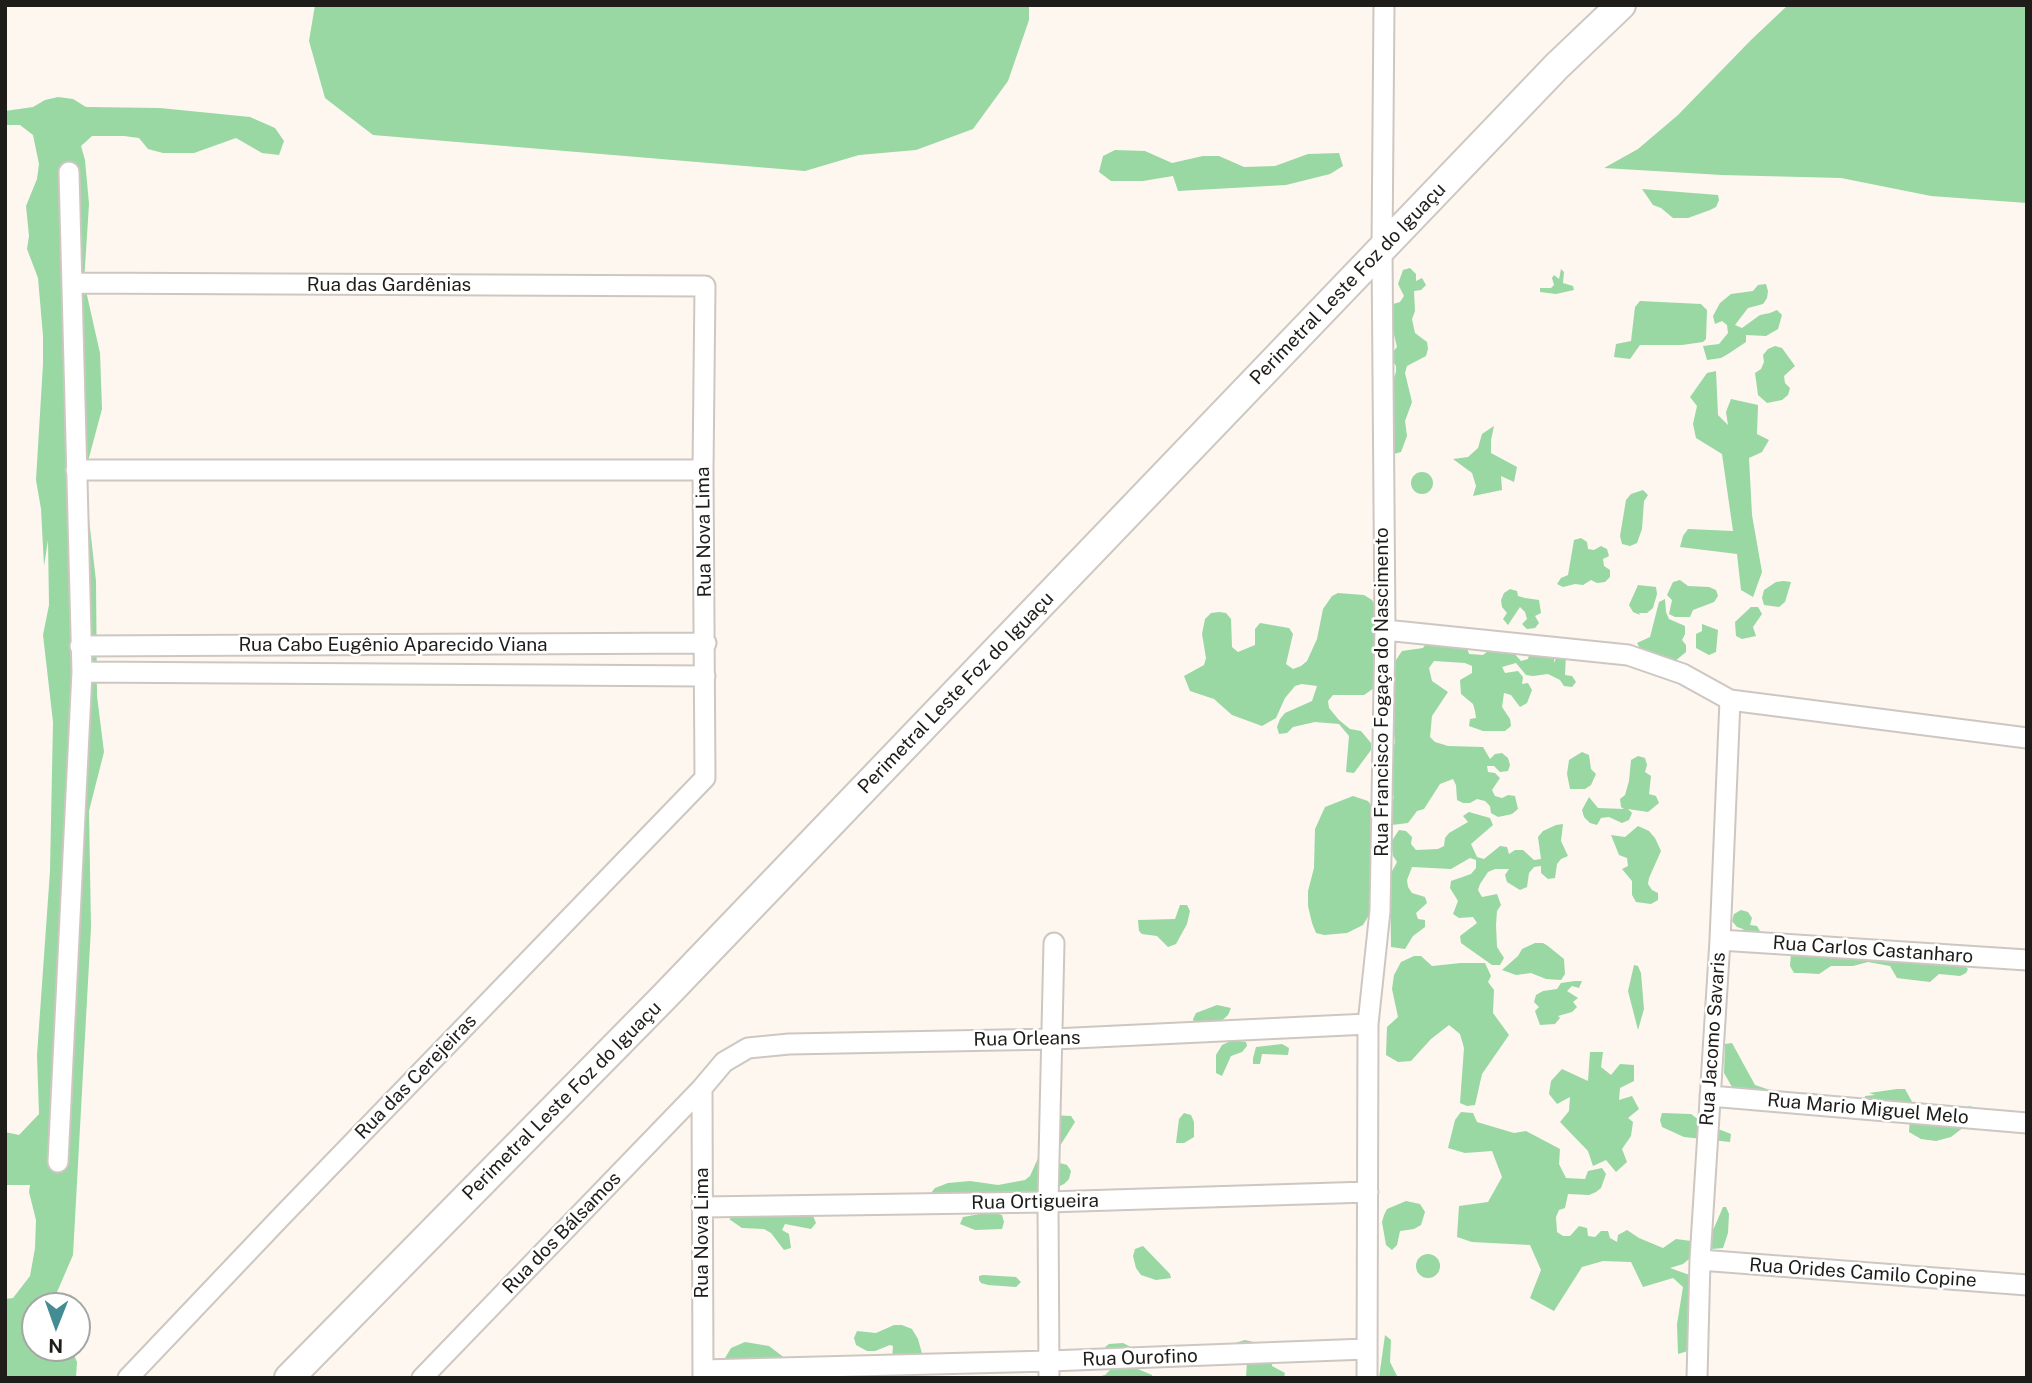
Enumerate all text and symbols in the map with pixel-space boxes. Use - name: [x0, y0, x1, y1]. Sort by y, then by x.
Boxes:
- street label: Perimetral Leste Foz do Iguaçu: [1245, 178, 1451, 390]
- street label: Rua das Gardênias: [307, 274, 471, 296]
- street label: Rua Nova Lima: [691, 466, 717, 598]
- street label: Rua Francisco Fogaça do Nascimento: [1371, 527, 1393, 857]
- street label: Perimetral Leste Foz do Iguaçu: [853, 587, 1059, 799]
- street label: Rua Cabo Eugênio Aparecido Viana: [238, 634, 548, 656]
- street label: Rua Carlos Castanharo: [1772, 932, 1974, 968]
- street label: Rua Jacomo Savaris: [1696, 951, 1730, 1127]
- street label: Perimetral Leste Foz do Iguaçu: [458, 997, 666, 1205]
- street label: Rua das Cerejeiras: [351, 1010, 481, 1144]
- street label: Rua Orleans: [973, 1027, 1081, 1051]
- street label: Rua Mario Miguel Melo: [1766, 1089, 1970, 1129]
- street label: Rua dos Bálsamos: [498, 1167, 626, 1299]
- street label: Rua Nova Lima: [691, 1168, 713, 1298]
- street label: Rua Ortigueira: [971, 1189, 1099, 1215]
- street label: Rua Orides Camilo Copine: [1748, 1254, 1978, 1292]
- north arrow: [21, 1292, 91, 1362]
- text: N: [48, 1335, 63, 1357]
- street label: Rua Ourofino: [1082, 1345, 1198, 1371]

